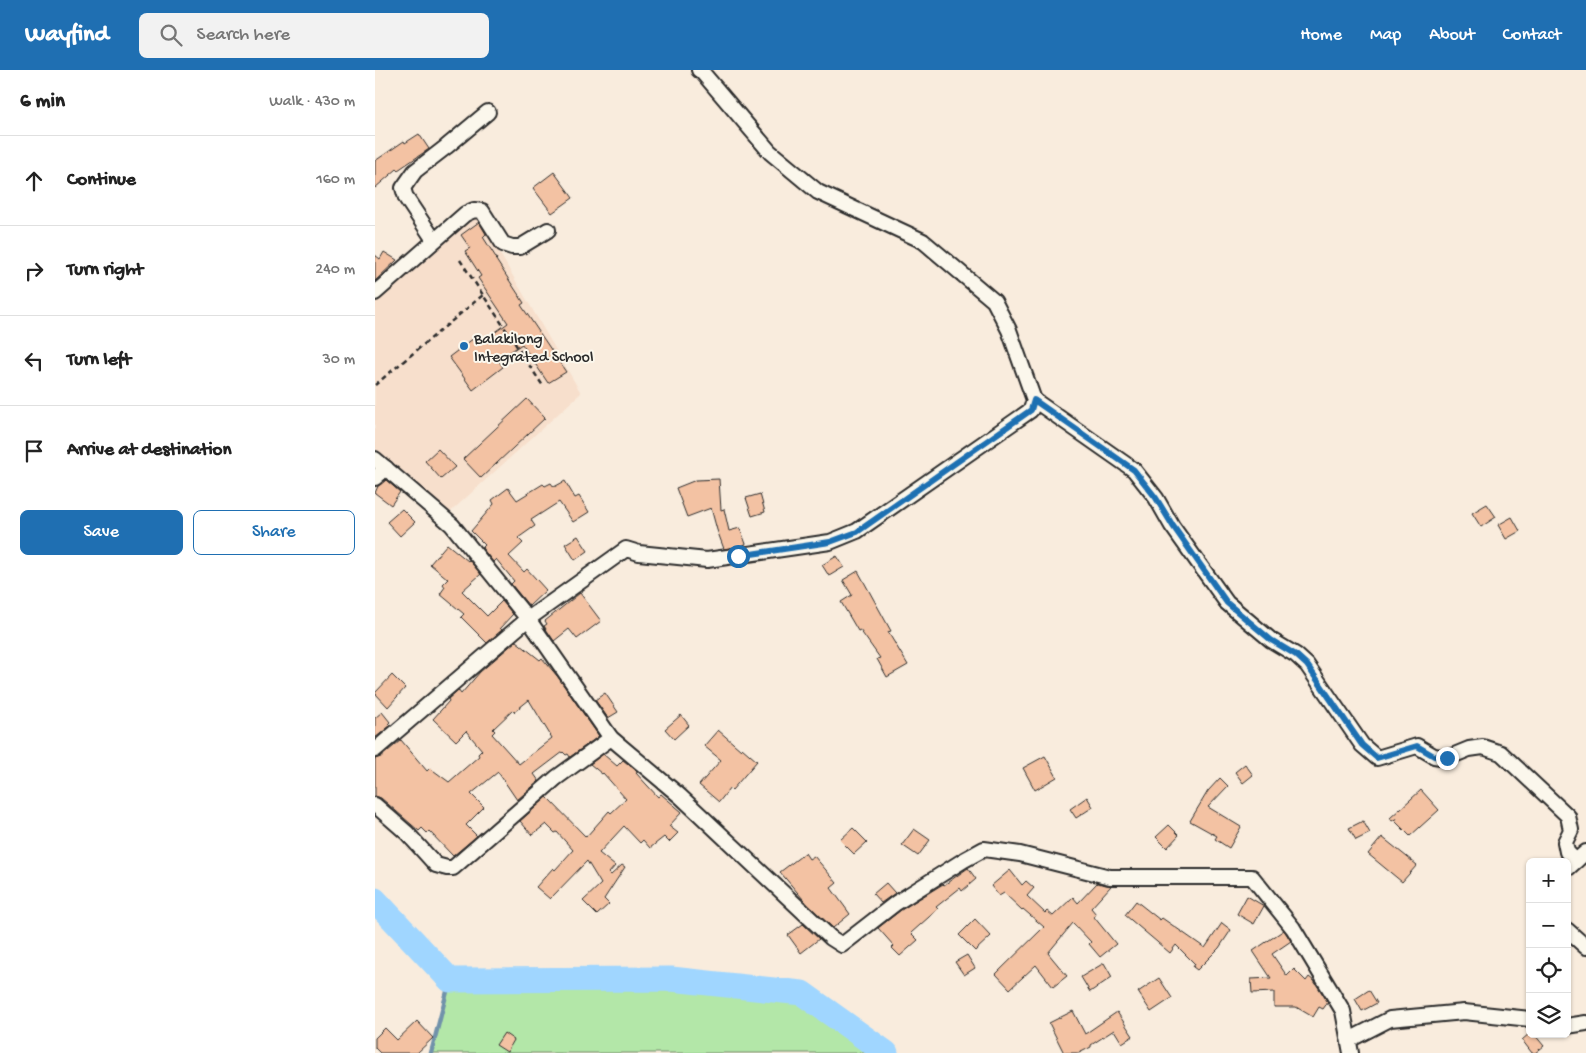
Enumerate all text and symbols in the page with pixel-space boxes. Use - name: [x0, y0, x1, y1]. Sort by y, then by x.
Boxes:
- search box: [139, 13, 489, 58]
- text: Wayfind: [25, 21, 109, 50]
- icon: search: [157, 21, 185, 49]
- text: Search here: [197, 24, 290, 47]
- text: Home: [1300, 25, 1342, 46]
- text: Map: [1370, 25, 1401, 46]
- text: About: [1429, 25, 1475, 46]
- text: Contact: [1503, 25, 1561, 46]
- text: 6 min: [20, 90, 65, 115]
- text: Walk · 430 m: [269, 93, 355, 112]
- icon: ahead: [20, 167, 48, 195]
- text: Continue: [67, 169, 136, 192]
- text: 160 m: [316, 171, 355, 190]
- icon: right: [20, 257, 48, 285]
- text: Turn right: [67, 259, 143, 282]
- text: 240 m: [315, 261, 355, 280]
- place label: Balakilong Integrated School: [473, 331, 593, 368]
- marker: Balakilong Integrated School: [458, 340, 470, 352]
- icon: left: [20, 347, 48, 375]
- text: Turn left: [67, 349, 131, 372]
- text: 30 m: [322, 351, 355, 370]
- icon: arrive: [20, 437, 48, 465]
- text: Arrive at destination: [67, 439, 231, 462]
- button: Save: [20, 510, 183, 555]
- button: Share: [193, 510, 355, 555]
- route start: [727, 545, 750, 568]
- route end: [1436, 747, 1459, 770]
- map controls: [1526, 858, 1571, 1038]
- button: +: [1526, 858, 1571, 903]
- button: −: [1526, 903, 1571, 948]
- button: locate: [1526, 948, 1571, 993]
- button: layers: [1526, 993, 1571, 1038]

